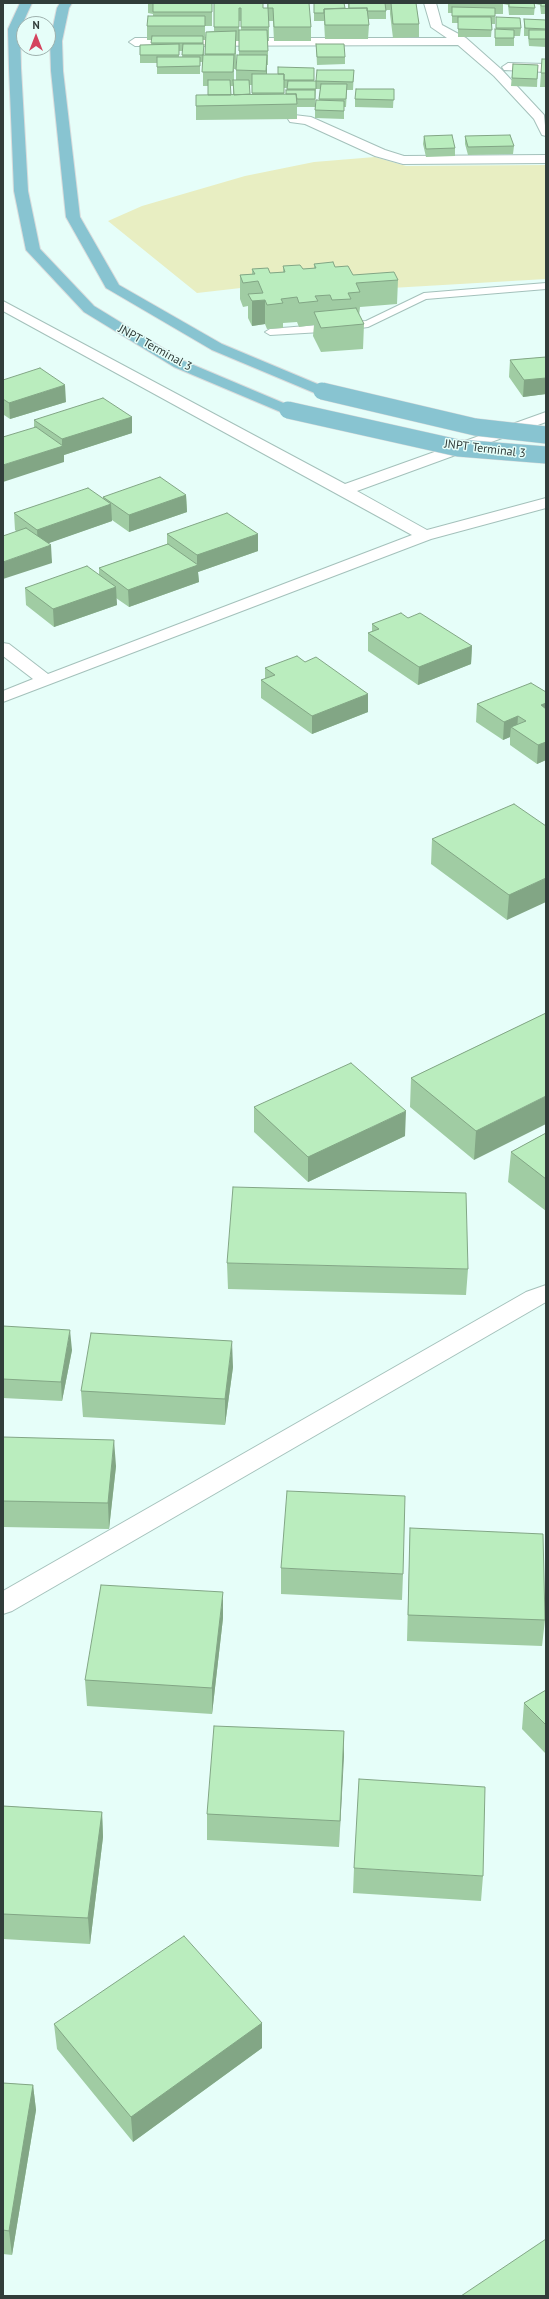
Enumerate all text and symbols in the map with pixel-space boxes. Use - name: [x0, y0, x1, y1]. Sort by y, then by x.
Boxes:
- north arrow: [16, 16, 56, 56]
- text: N: [32, 18, 40, 32]
- street label: JNPT Terminal 3: [116, 322, 194, 374]
- street label: JNPT Terminal 3: [443, 437, 527, 461]

